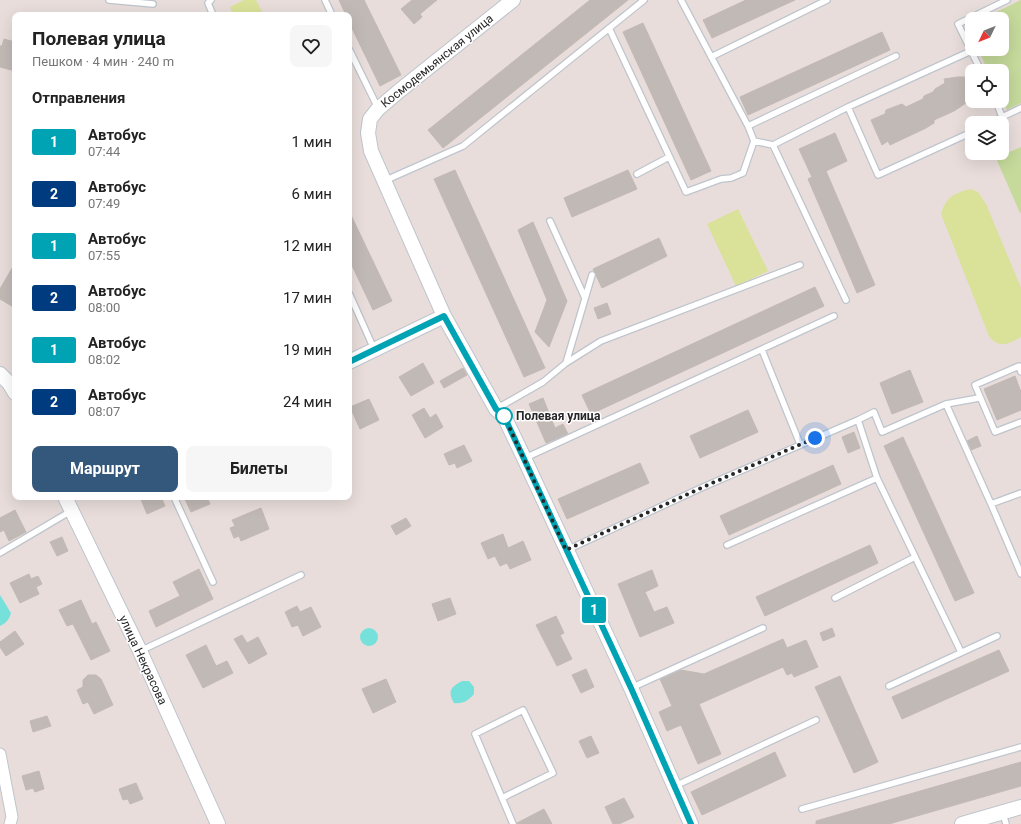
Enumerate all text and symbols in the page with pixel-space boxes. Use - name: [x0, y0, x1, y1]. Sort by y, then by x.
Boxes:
- street label: Космодемьянская улица: [378, 11, 496, 111]
- north arrow: [965, 12, 1009, 56]
- map controls: [965, 12, 1009, 160]
- button: heart: [290, 25, 332, 67]
- text: Полевая улица: [32, 27, 166, 50]
- text: Пешком · 4 мин · 240 m: [32, 54, 174, 69]
- button: locate: [965, 64, 1009, 108]
- text: Отправления: [32, 89, 125, 107]
- button: layers: [965, 116, 1009, 160]
- text: Автобус: [88, 126, 146, 144]
- text: 1 мин: [291, 133, 332, 151]
- text: 1: [50, 134, 58, 150]
- text: 07:44: [88, 144, 120, 159]
- text: Автобус: [88, 178, 146, 196]
- text: 6 мин: [291, 185, 332, 203]
- text: 2: [50, 186, 58, 202]
- text: 07:49: [88, 196, 120, 211]
- text: Автобус: [88, 230, 146, 248]
- text: 12 мин: [283, 237, 332, 255]
- text: 1: [50, 238, 58, 254]
- text: 07:55: [88, 248, 120, 263]
- text: Автобус: [88, 282, 146, 300]
- text: 17 мин: [283, 289, 332, 307]
- text: 2: [50, 290, 58, 306]
- text: 08:00: [88, 300, 120, 315]
- text: Автобус: [88, 334, 146, 352]
- text: 19 мин: [283, 341, 332, 359]
- text: 1: [50, 342, 58, 358]
- text: 08:02: [88, 352, 120, 367]
- text: Автобус: [88, 386, 146, 404]
- text: 24 мин: [283, 393, 332, 411]
- text: 2: [50, 394, 58, 410]
- text: 08:07: [88, 404, 120, 419]
- marker: Полевая улица: [495, 407, 513, 425]
- place label: Полевая улица: [516, 409, 601, 423]
- your location: [805, 428, 825, 448]
- button: Маршрут: [32, 446, 178, 492]
- button: Билеты: [186, 446, 332, 492]
- line badge: 1: [581, 597, 607, 623]
- text: 1: [590, 602, 598, 618]
- street label: улица Некрасова: [116, 613, 170, 707]

